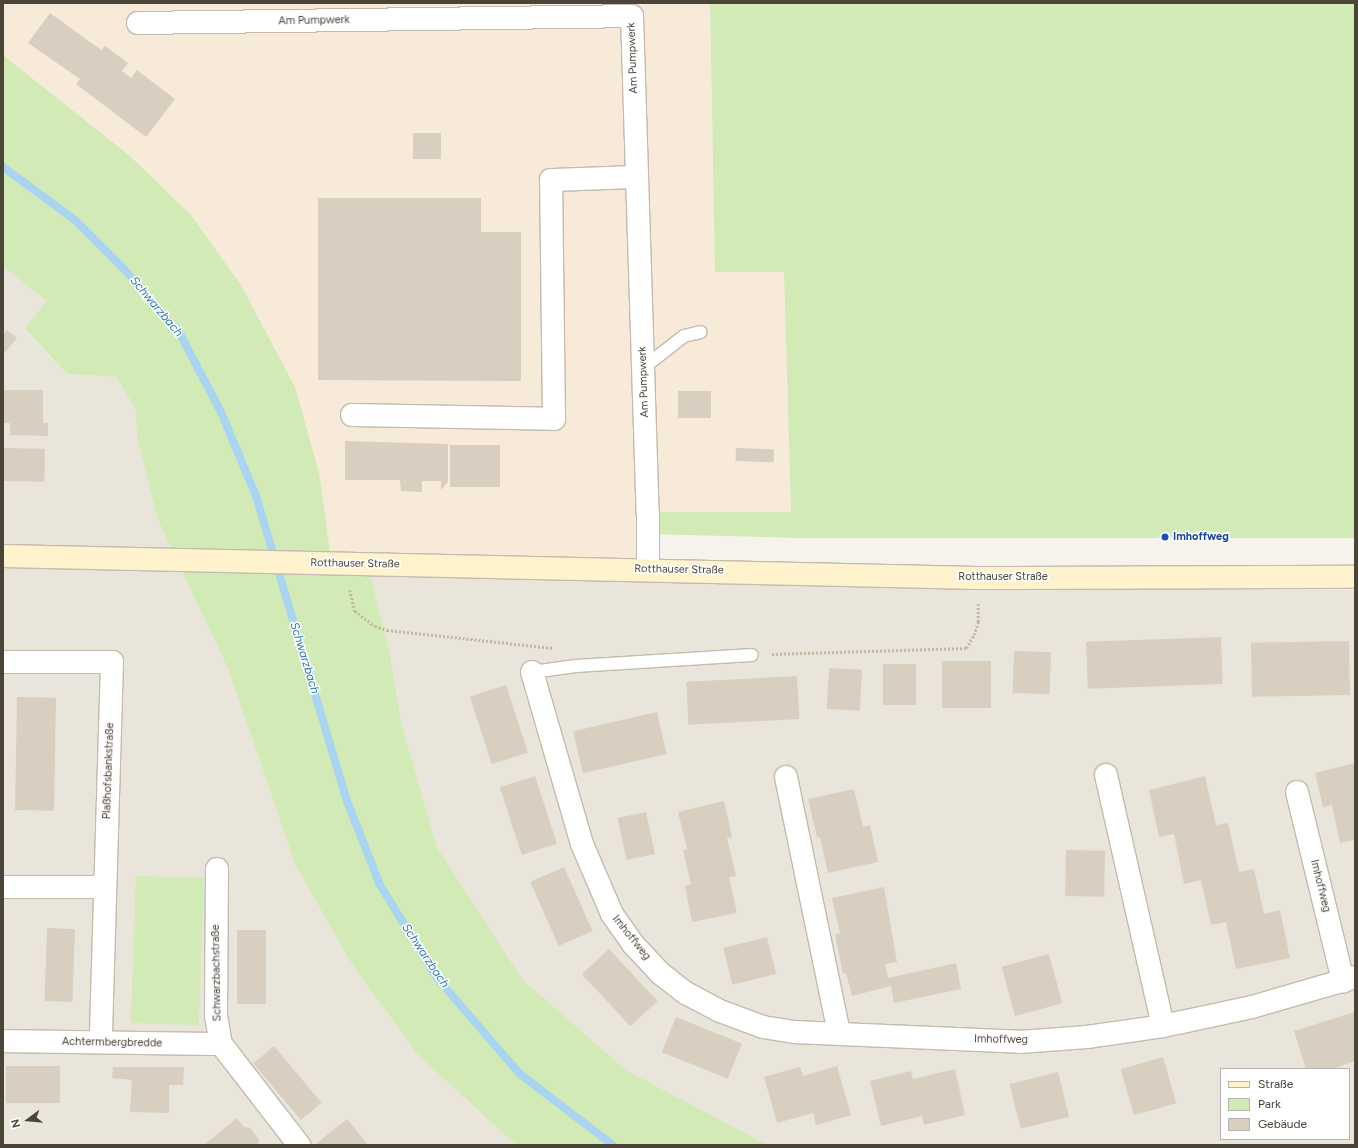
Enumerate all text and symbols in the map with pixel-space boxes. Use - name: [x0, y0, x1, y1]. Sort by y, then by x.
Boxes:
- street label: Am Pumpwerk: [278, 14, 350, 28]
- street label: Am Pumpwerk: [625, 22, 641, 94]
- water label: Schwarzbach: [127, 274, 185, 340]
- street label: Am Pumpwerk: [636, 346, 652, 418]
- place label: Imhoffweg: [1173, 530, 1229, 544]
- marker: Imhoffweg: [1160, 532, 1170, 542]
- street label: Rotthauser Straße: [310, 557, 400, 571]
- street label: Rotthauser Straße: [634, 563, 724, 577]
- street label: Rotthauser Straße: [958, 570, 1048, 584]
- water label: Schwarzbach: [286, 620, 322, 696]
- street label: Plaßhofsbankstraße: [101, 722, 117, 820]
- street label: Imhoffweg: [1307, 858, 1333, 914]
- street label: Imhoffweg: [609, 913, 653, 963]
- water label: Schwarzbach: [398, 921, 452, 991]
- street label: Schwarzbachstraße: [210, 924, 224, 1022]
- street label: Imhoffweg: [974, 1033, 1028, 1047]
- street label: Achtermbergbredde: [62, 1036, 162, 1050]
- legend: [1220, 1068, 1350, 1140]
- text: Straße: [1258, 1077, 1293, 1091]
- text: Park: [1258, 1097, 1281, 1111]
- north arrow: [8, 1100, 48, 1140]
- text: Gebäude: [1258, 1117, 1307, 1131]
- text: N: [9, 1118, 23, 1129]

